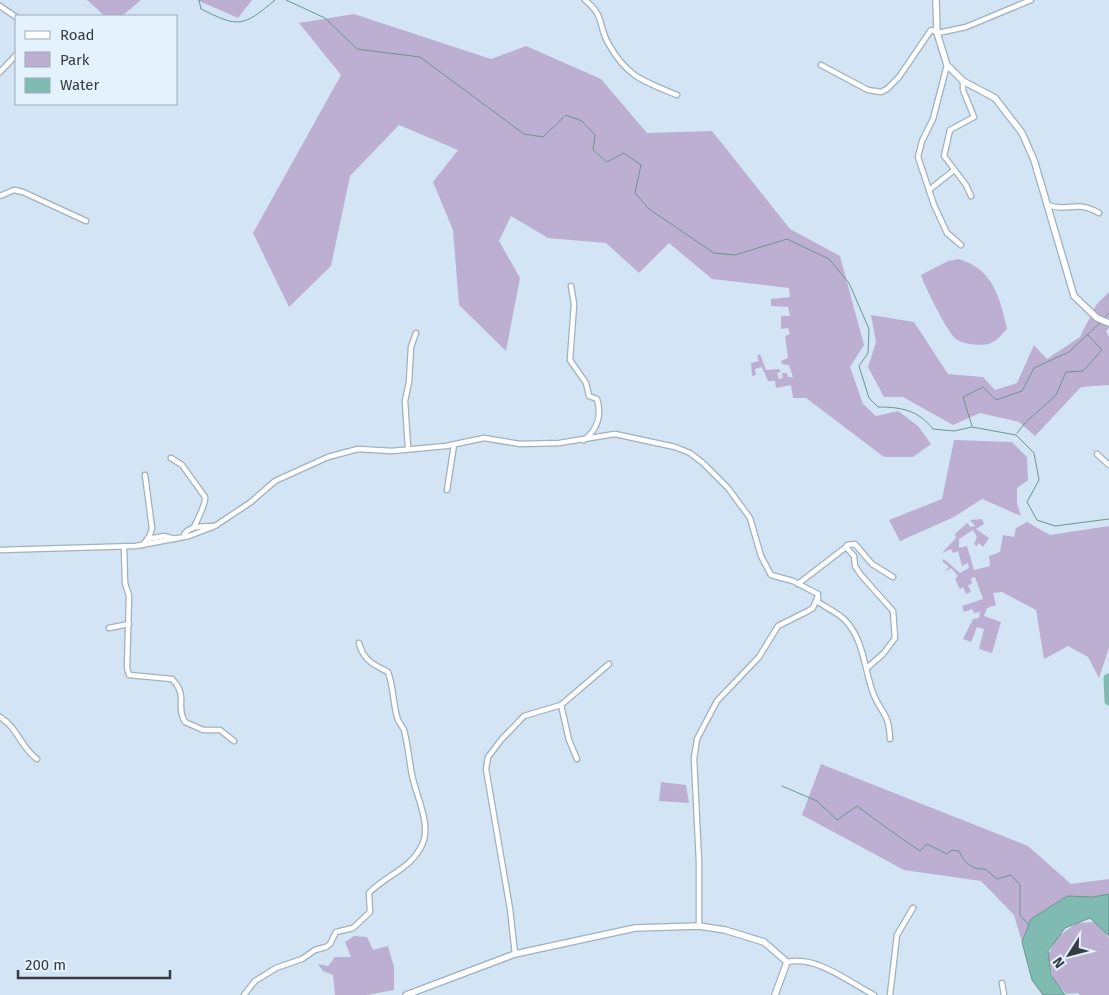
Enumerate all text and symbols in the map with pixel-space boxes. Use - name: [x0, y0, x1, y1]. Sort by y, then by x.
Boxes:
- legend: [15, 15, 178, 105]
- text: Road: [60, 26, 95, 44]
- text: Park: [60, 51, 90, 69]
- text: Water: [60, 76, 99, 94]
- north arrow: [1044, 930, 1094, 980]
- scale bar: [18, 948, 170, 980]
- text: N: [1049, 954, 1068, 971]
- text: 200 m: [25, 956, 66, 974]

